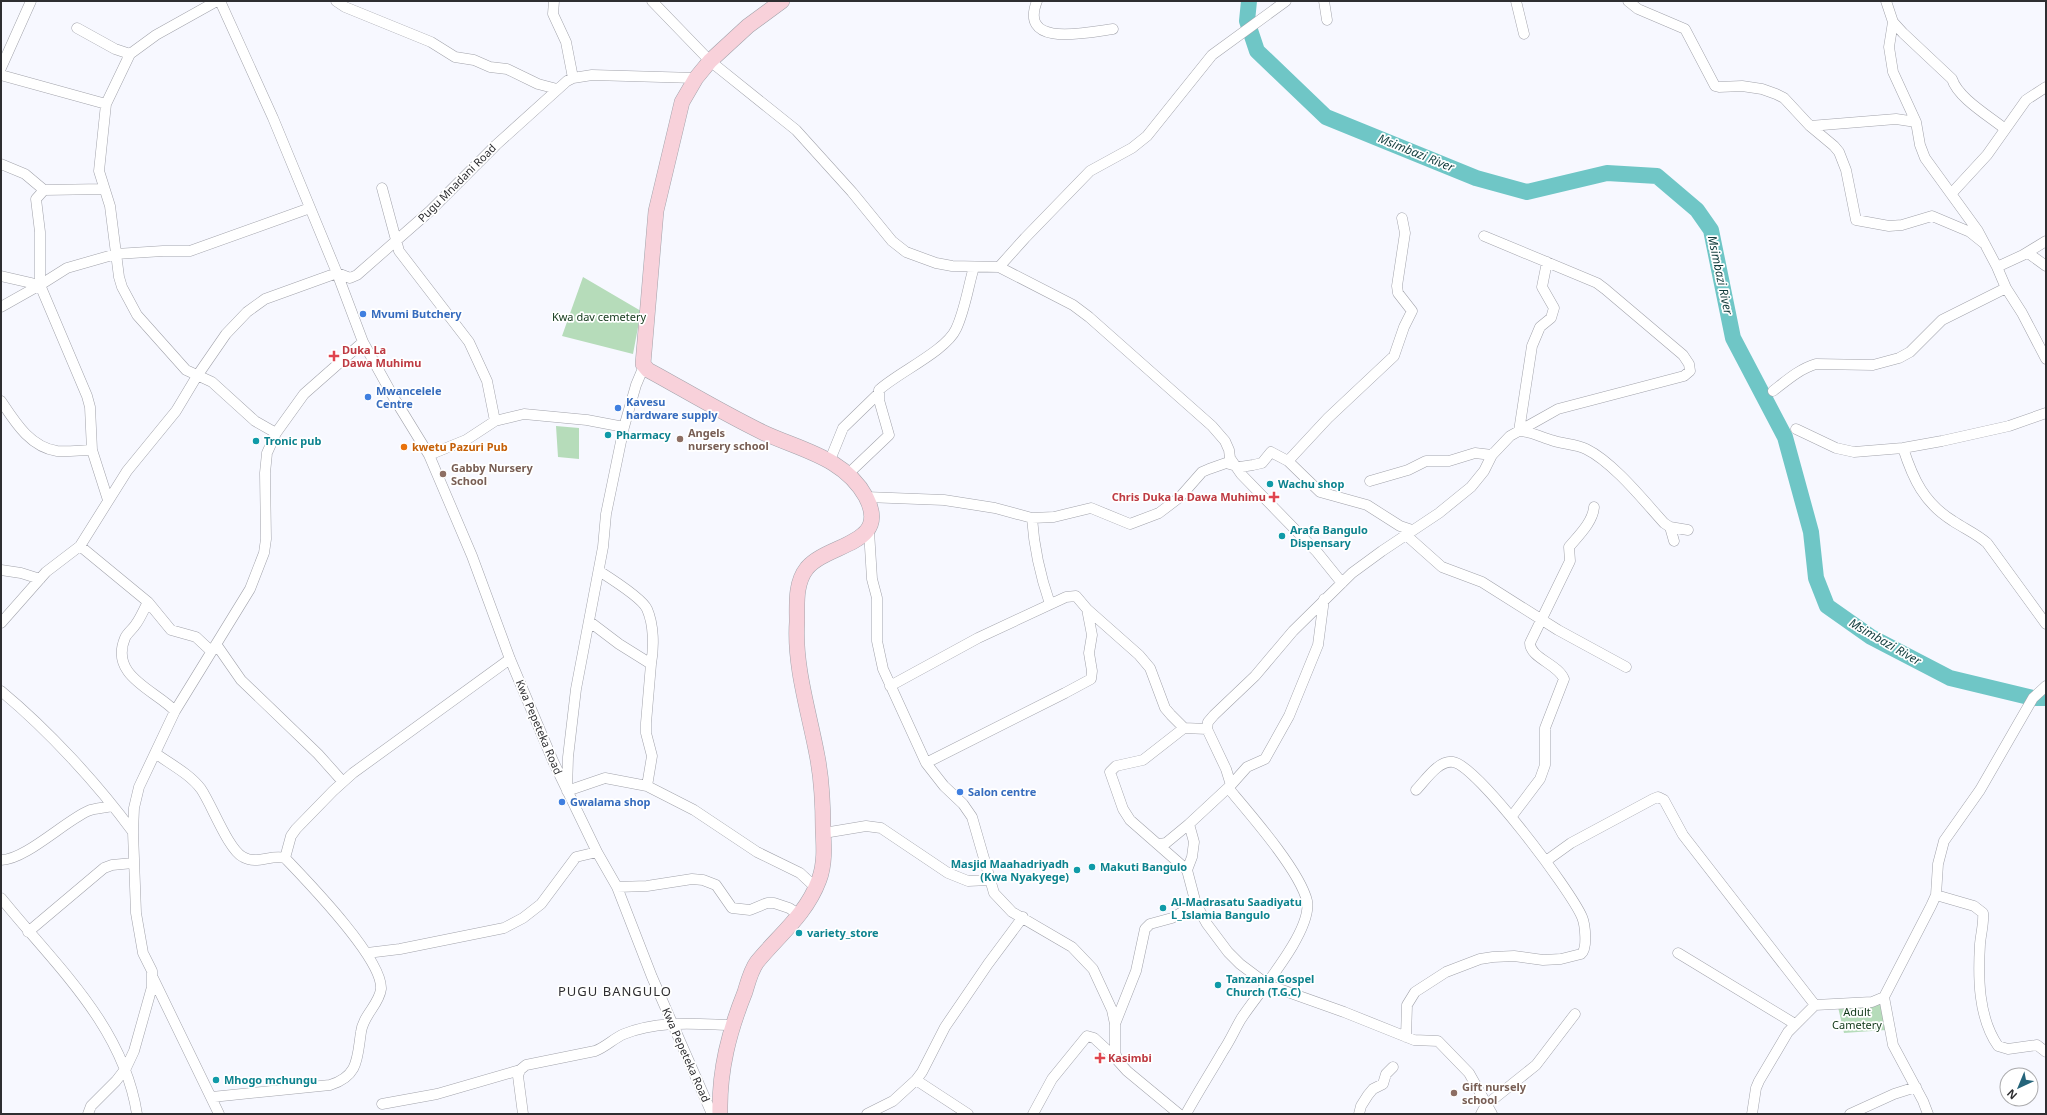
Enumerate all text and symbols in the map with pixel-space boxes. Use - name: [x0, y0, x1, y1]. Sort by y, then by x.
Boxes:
- water label: Msimbazi River: [1376, 130, 1458, 176]
- street label: Pugu Mnadani Road: [414, 140, 499, 225]
- water label: Msimbazi River: [1704, 234, 1737, 317]
- place label: Mvumi Butchery: [371, 306, 462, 321]
- marker: Mvumi Butchery: [358, 309, 368, 319]
- park label: Kwa dav cemetery: [552, 309, 646, 324]
- place label: Duka La Dawa Muhimu: [342, 342, 421, 370]
- marker: Duka La Dawa Muhimu: [329, 351, 339, 361]
- place label: Mwancelele Centre: [376, 383, 442, 411]
- marker: Mwancelele Centre: [363, 392, 373, 402]
- place label: Kavesu hardware supply: [626, 394, 718, 422]
- marker: Kavesu hardware supply: [613, 403, 623, 413]
- place label: Angels nursery school: [688, 425, 769, 453]
- place label: Pharmacy: [616, 427, 671, 442]
- marker: Pharmacy: [603, 430, 613, 440]
- place label: Tronic pub: [264, 433, 321, 448]
- marker: Angels nursery school: [675, 434, 685, 444]
- marker: Tronic pub: [251, 436, 261, 446]
- place label: kwetu Pazuri Pub: [412, 439, 508, 454]
- marker: kwetu Pazuri Pub: [399, 442, 409, 452]
- place label: Gabby Nursery School: [451, 460, 533, 488]
- marker: Gabby Nursery School: [438, 469, 448, 479]
- place label: Wachu shop: [1278, 476, 1344, 491]
- marker: Wachu shop: [1265, 479, 1275, 489]
- place label: Chris Duka la Dawa Muhimu: [1112, 489, 1266, 504]
- marker: Chris Duka la Dawa Muhimu: [1269, 492, 1279, 502]
- place label: Arafa Bangulo Dispensary: [1290, 522, 1368, 550]
- marker: Arafa Bangulo Dispensary: [1277, 531, 1287, 541]
- water label: Msimbazi River: [1846, 614, 1925, 670]
- street label: Kwa Pepeteka Road: [513, 677, 566, 777]
- place label: Salon centre: [968, 784, 1037, 799]
- marker: Salon centre: [955, 787, 965, 797]
- place label: Gwalama shop: [570, 794, 651, 809]
- marker: Gwalama shop: [557, 797, 567, 807]
- place label: Masjid Maahadriyadh (Kwa Nyakyege): [951, 856, 1069, 884]
- place label: Makuti Bangulo: [1100, 859, 1187, 874]
- marker: Makuti Bangulo: [1087, 862, 1097, 872]
- marker: Masjid Maahadriyadh (Kwa Nyakyege): [1072, 865, 1082, 875]
- place label: Al-Madrasatu Saadiyatu L_Islamia Bangulo: [1171, 894, 1302, 922]
- marker: Al-Madrasatu Saadiyatu L_Islamia Bangulo: [1158, 903, 1168, 913]
- place label: variety_store: [807, 925, 879, 940]
- marker: variety_store: [794, 928, 804, 938]
- place label: Tanzania Gospel Church (T.G.C): [1226, 971, 1314, 999]
- marker: Tanzania Gospel Church (T.G.C): [1213, 980, 1223, 990]
- district label: PUGU BANGULO: [558, 982, 672, 1000]
- park label: Adult Cametery: [1832, 1004, 1882, 1032]
- street label: Kwa Pepeteka Road: [659, 1005, 714, 1104]
- place label: Kasimbi: [1108, 1050, 1152, 1065]
- marker: Kasimbi: [1095, 1053, 1105, 1063]
- north arrow: [1999, 1067, 2039, 1107]
- place label: Mhogo mchungu: [224, 1072, 317, 1087]
- marker: Mhogo mchungu: [211, 1075, 221, 1085]
- place label: Gift nursely school: [1462, 1079, 1527, 1107]
- text: N: [2003, 1086, 2020, 1103]
- marker: Gift nursely school: [1449, 1088, 1459, 1098]

